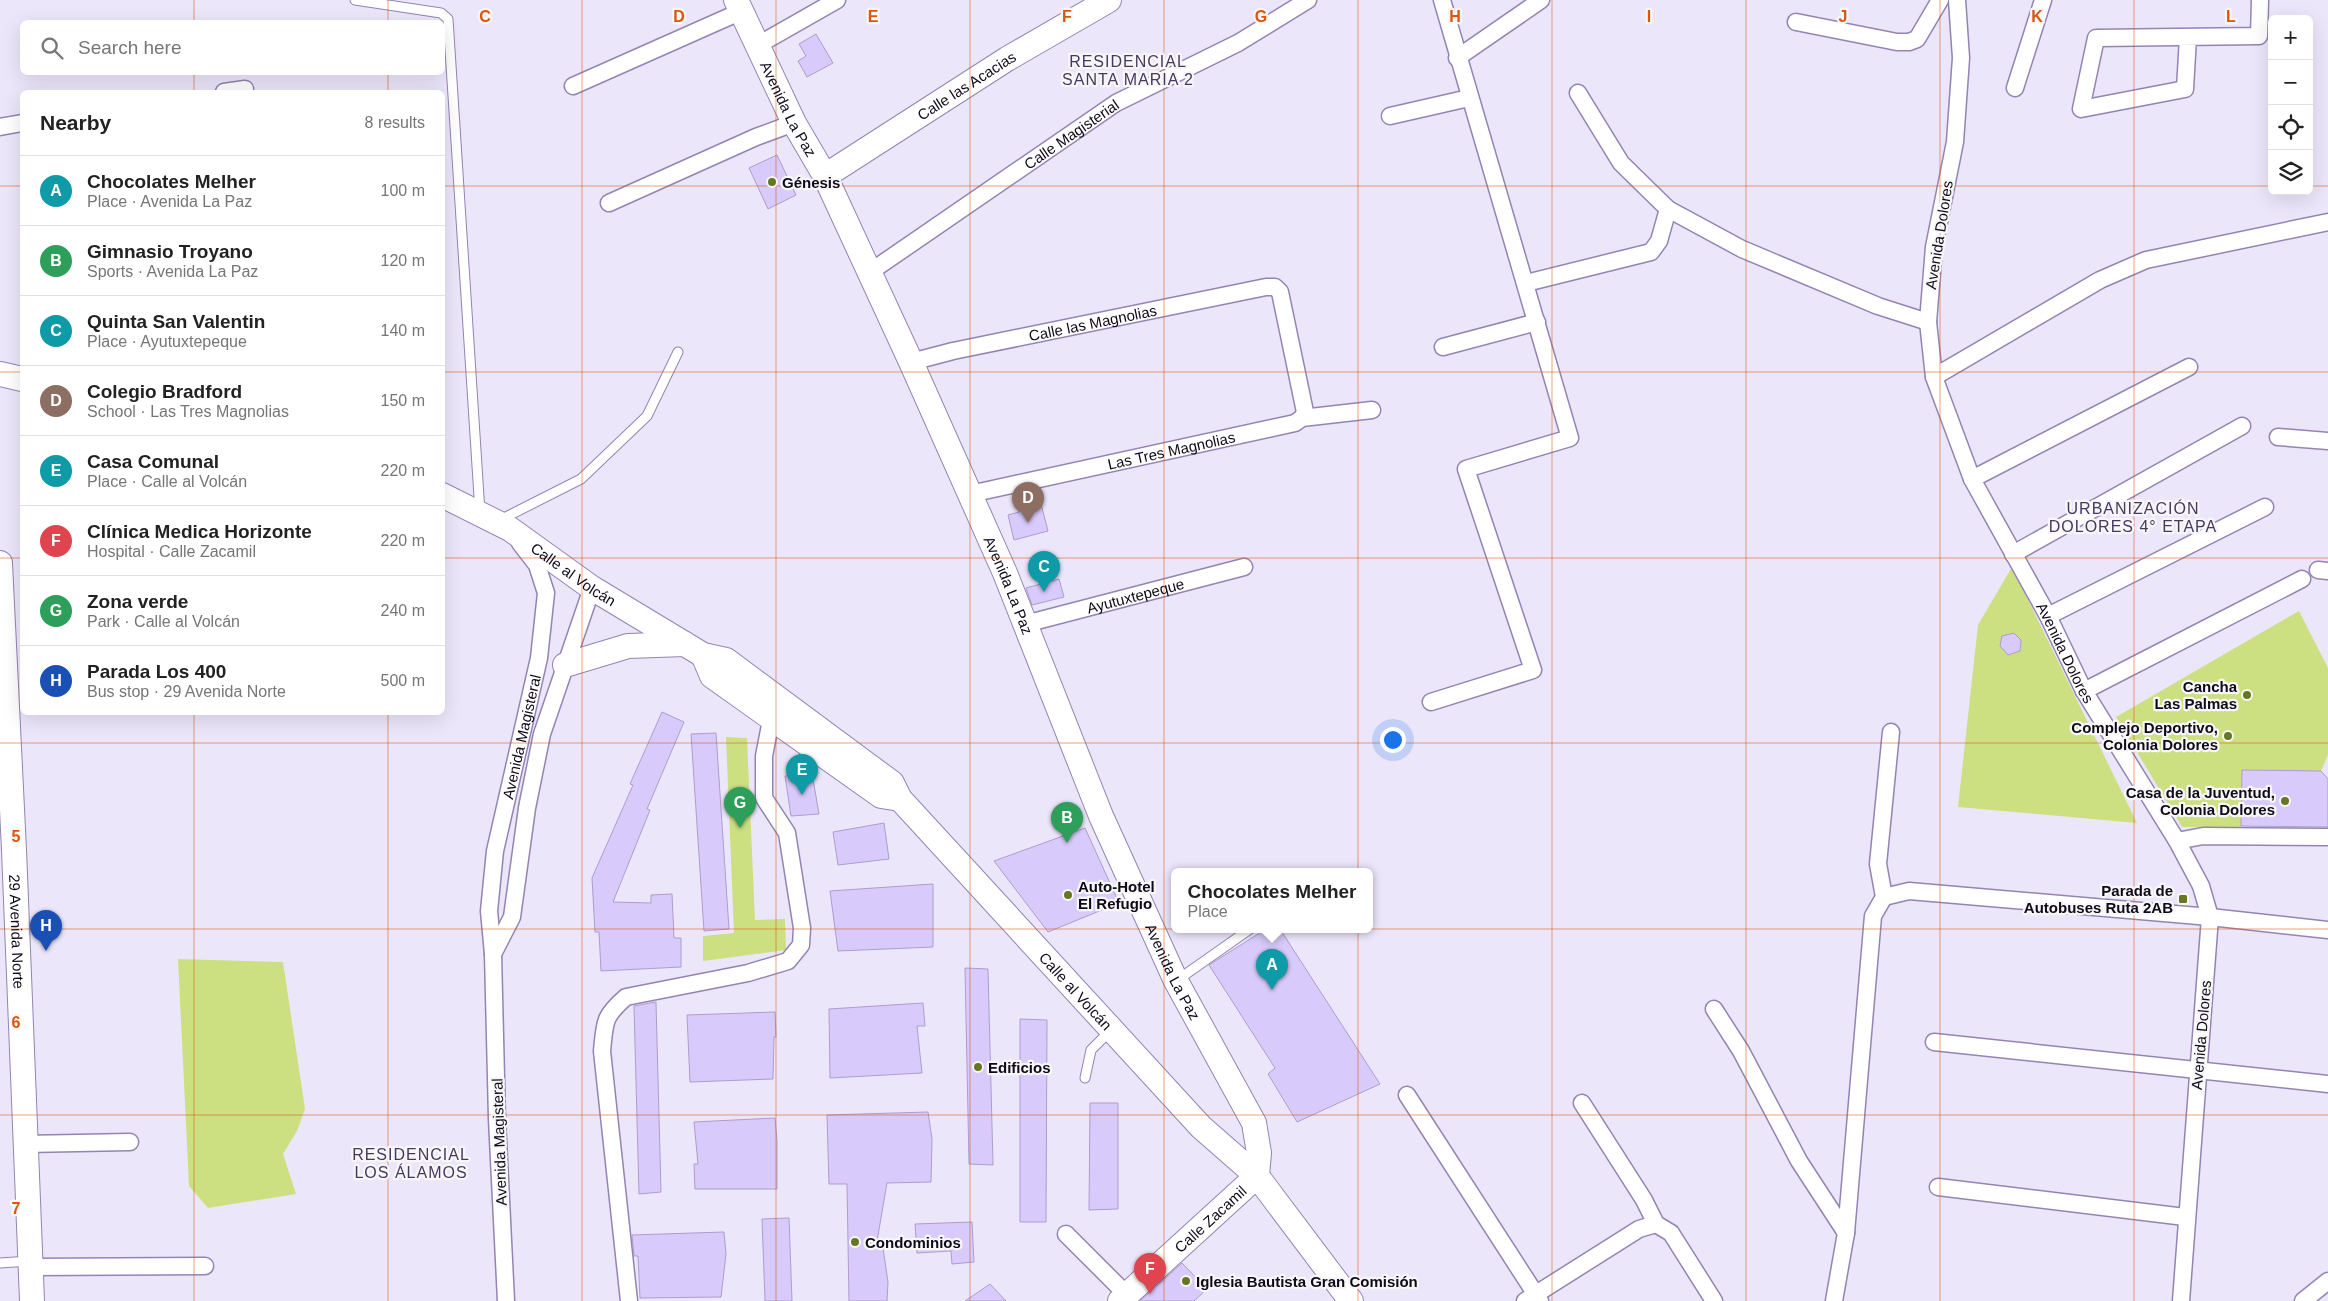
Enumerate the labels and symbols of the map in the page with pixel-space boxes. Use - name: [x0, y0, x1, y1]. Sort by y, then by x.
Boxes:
- text: C: [479, 8, 491, 25]
- text: D: [673, 8, 685, 25]
- text: E: [868, 8, 879, 25]
- text: F: [1062, 8, 1072, 25]
- text: G: [1255, 8, 1267, 25]
- text: H: [1449, 8, 1461, 25]
- text: I: [1647, 8, 1651, 25]
- text: J: [1839, 8, 1847, 25]
- text: K: [2031, 8, 2043, 25]
- text: L: [2226, 8, 2236, 25]
- street label: Calle las Acacias: [914, 47, 1019, 123]
- district label: RESIDENCIAL SANTA MARIA 2: [1062, 53, 1194, 88]
- street label: Avenida La Paz: [758, 58, 820, 160]
- street label: Calle Magisterial: [1021, 95, 1122, 172]
- place label: Génesis: [782, 174, 840, 191]
- marker: Génesis: [766, 176, 778, 188]
- street label: Avenida Dolores: [1922, 179, 1956, 291]
- street label: Calle las Magnolias: [1027, 301, 1158, 344]
- street label: Las Tres Magnolias: [1106, 428, 1237, 472]
- pin: D: [1012, 482, 1044, 523]
- district label: URBANIZACIÓN DOLORES 4° ETAPA: [2049, 499, 2217, 535]
- street label: Avenida La Paz: [981, 533, 1037, 637]
- street label: Calle al Volcán: [528, 539, 619, 609]
- pin: C: [1028, 551, 1060, 592]
- street label: Ayutuxtepeque: [1085, 574, 1186, 616]
- street label: Avenida Dolores: [2034, 599, 2098, 706]
- street label: Avenida Magisteral: [499, 673, 544, 801]
- place label: Cancha Las Palmas: [2154, 678, 2238, 712]
- marker: Cancha Las Palmas: [2241, 689, 2253, 701]
- place label: Complejo Deportivo, Colonia Dolores: [2071, 719, 2218, 753]
- your location: [1380, 727, 1406, 753]
- marker: Complejo Deportivo, Colonia Dolores: [2222, 730, 2234, 742]
- pin: E: [786, 754, 818, 795]
- place label: Casa de la Juventud, Colonia Dolores: [2126, 784, 2275, 818]
- pin: G: [724, 787, 756, 828]
- marker: Casa de la Juventud, Colonia Dolores: [2279, 795, 2291, 807]
- pin: B: [1051, 802, 1083, 843]
- text: 5: [12, 828, 21, 845]
- street label: 29 Avenida Norte: [6, 874, 28, 989]
- place label: Auto-Hotel El Refugio: [1078, 878, 1155, 912]
- place label: Parada de Autobuses Ruta 2AB: [2024, 882, 2173, 916]
- marker: Auto-Hotel El Refugio: [1062, 889, 1074, 901]
- marker: Parada de Autobuses Ruta 2AB: [2177, 893, 2189, 905]
- pin: H: [30, 910, 62, 951]
- street label: Avenida La Paz: [1143, 921, 1204, 1022]
- street label: Calle al Volcán: [1036, 948, 1116, 1033]
- pin: A: [1256, 949, 1288, 990]
- street label: Avenida Dolores: [2188, 980, 2214, 1090]
- text: 6: [12, 1014, 21, 1031]
- place label: Edificios: [988, 1059, 1051, 1076]
- marker: Edificios: [972, 1061, 984, 1073]
- street label: Avenida Magisteral: [488, 1078, 510, 1206]
- district label: RESIDENCIAL LOS ÁLAMOS: [352, 1146, 470, 1181]
- street label: Calle Zacamil: [1171, 1182, 1249, 1256]
- text: 7: [12, 1200, 21, 1217]
- place label: Condominios: [865, 1234, 961, 1251]
- marker: Condominios: [849, 1236, 861, 1248]
- pin: F: [1134, 1253, 1166, 1294]
- place label: Iglesia Bautista Gran Comisión: [1196, 1273, 1418, 1290]
- marker: Iglesia Bautista Gran Comisión: [1180, 1275, 1192, 1287]

